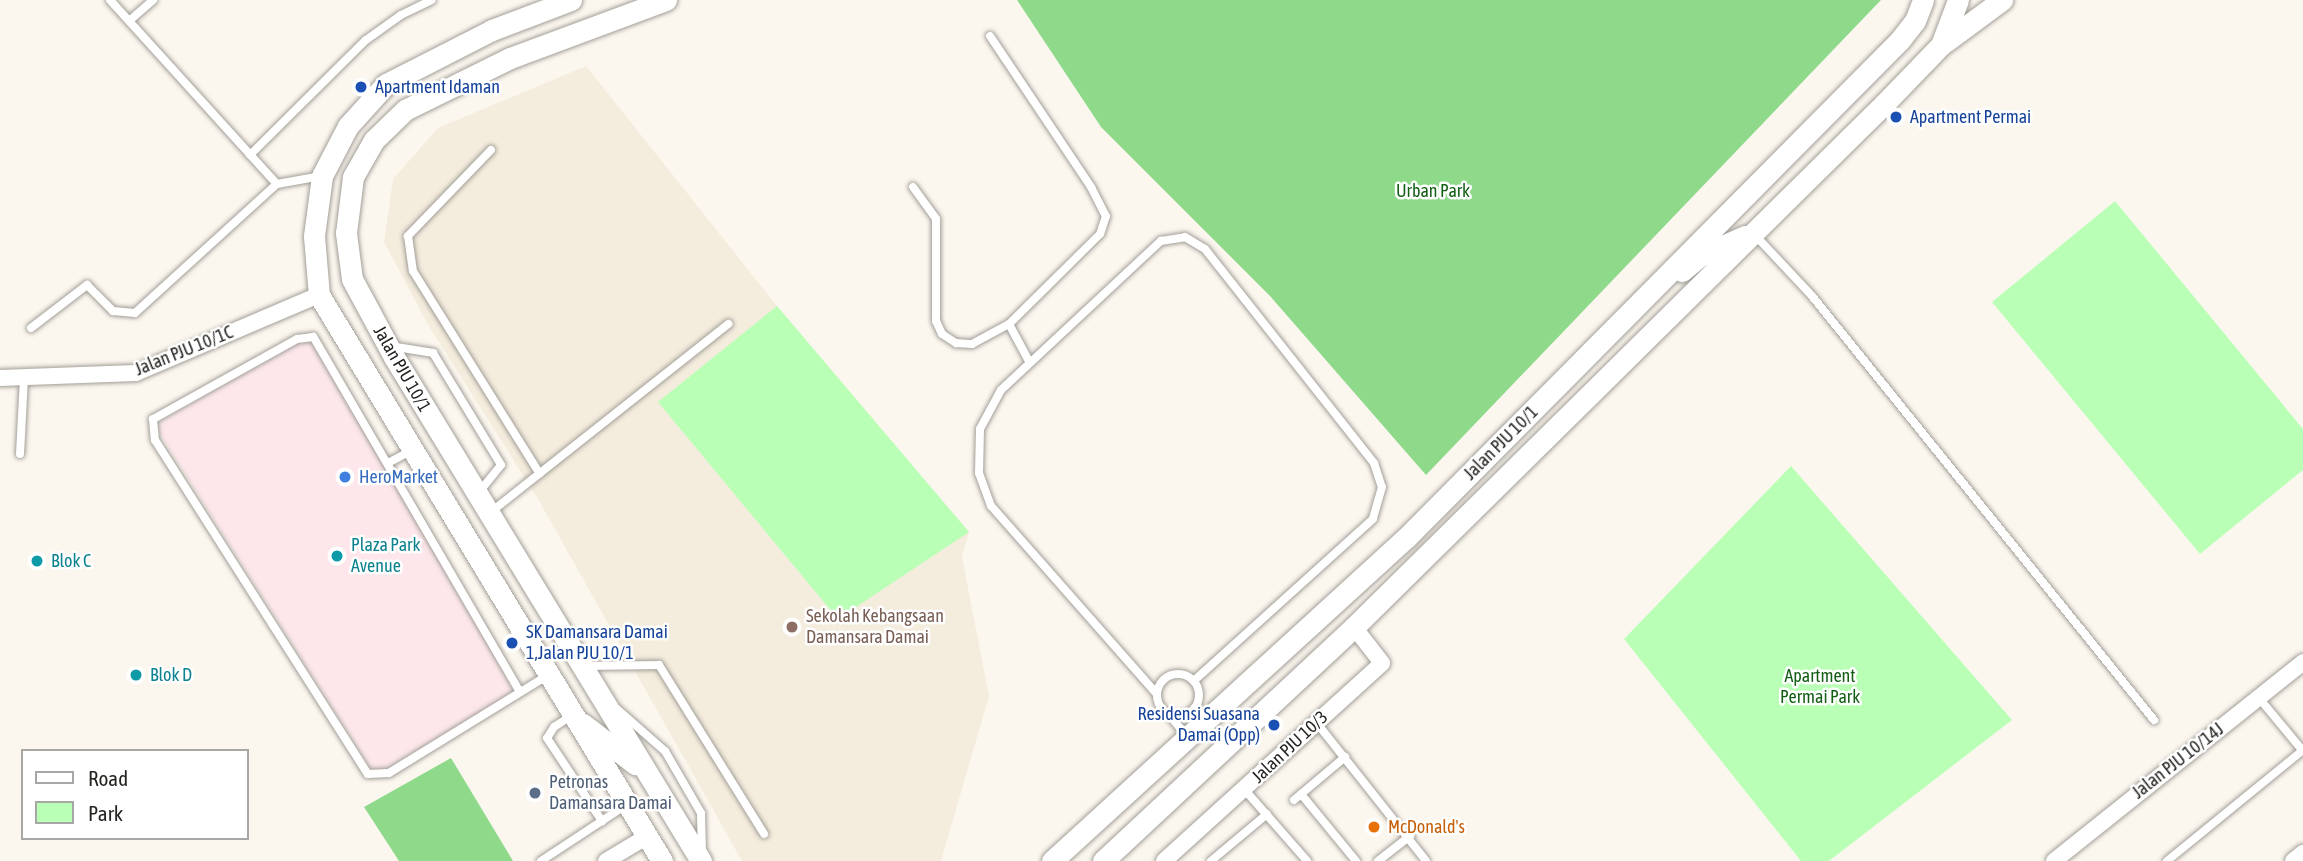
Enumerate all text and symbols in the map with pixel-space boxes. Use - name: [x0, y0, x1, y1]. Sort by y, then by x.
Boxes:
- place label: Apartment Idaman: [375, 76, 500, 98]
- marker: Apartment Idaman: [353, 79, 369, 95]
- place label: Apartment Permai: [1910, 106, 2031, 128]
- marker: Apartment Permai: [1888, 109, 1904, 125]
- park label: Urban Park: [1396, 180, 1470, 202]
- street label: Jalan PJU 10/1C: [132, 321, 236, 381]
- street label: Jalan PJU 10/1: [369, 322, 435, 416]
- street label: Jalan PJU 10/1: [1459, 401, 1543, 485]
- place label: HeroMarket: [359, 466, 438, 488]
- marker: HeroMarket: [337, 469, 353, 485]
- place label: Plaza Park Avenue: [351, 535, 420, 578]
- marker: Plaza Park Avenue: [329, 548, 345, 564]
- place label: Blok C: [51, 550, 91, 572]
- marker: Blok C: [29, 553, 45, 569]
- place label: Sekolah Kebangsaan Damansara Damai: [806, 606, 944, 648]
- marker: Sekolah Kebangsaan Damansara Damai: [784, 619, 800, 635]
- place label: SK Damansara Damai 1,Jalan PJU 10/1: [526, 622, 668, 664]
- marker: SK Damansara Damai 1,Jalan PJU 10/1: [504, 635, 520, 651]
- place label: Blok D: [150, 664, 192, 686]
- park label: Apartment Permai Park: [1780, 666, 1860, 708]
- marker: Blok D: [128, 667, 144, 683]
- place label: Residensi Suasana Damai (Opp): [1137, 704, 1260, 746]
- street label: Jalan PJU 10/3: [1248, 706, 1332, 788]
- marker: Residensi Suasana Damai (Opp): [1266, 717, 1282, 733]
- street label: Jalan PJU 10/14J: [2128, 719, 2228, 803]
- legend: [21, 749, 248, 840]
- text: Road: [88, 766, 128, 790]
- place label: Petronas Damansara Damai: [549, 772, 672, 814]
- marker: Petronas Damansara Damai: [527, 785, 543, 801]
- text: Park: [88, 801, 123, 825]
- place label: McDonald's: [1388, 816, 1465, 838]
- marker: McDonald's: [1366, 819, 1382, 835]

